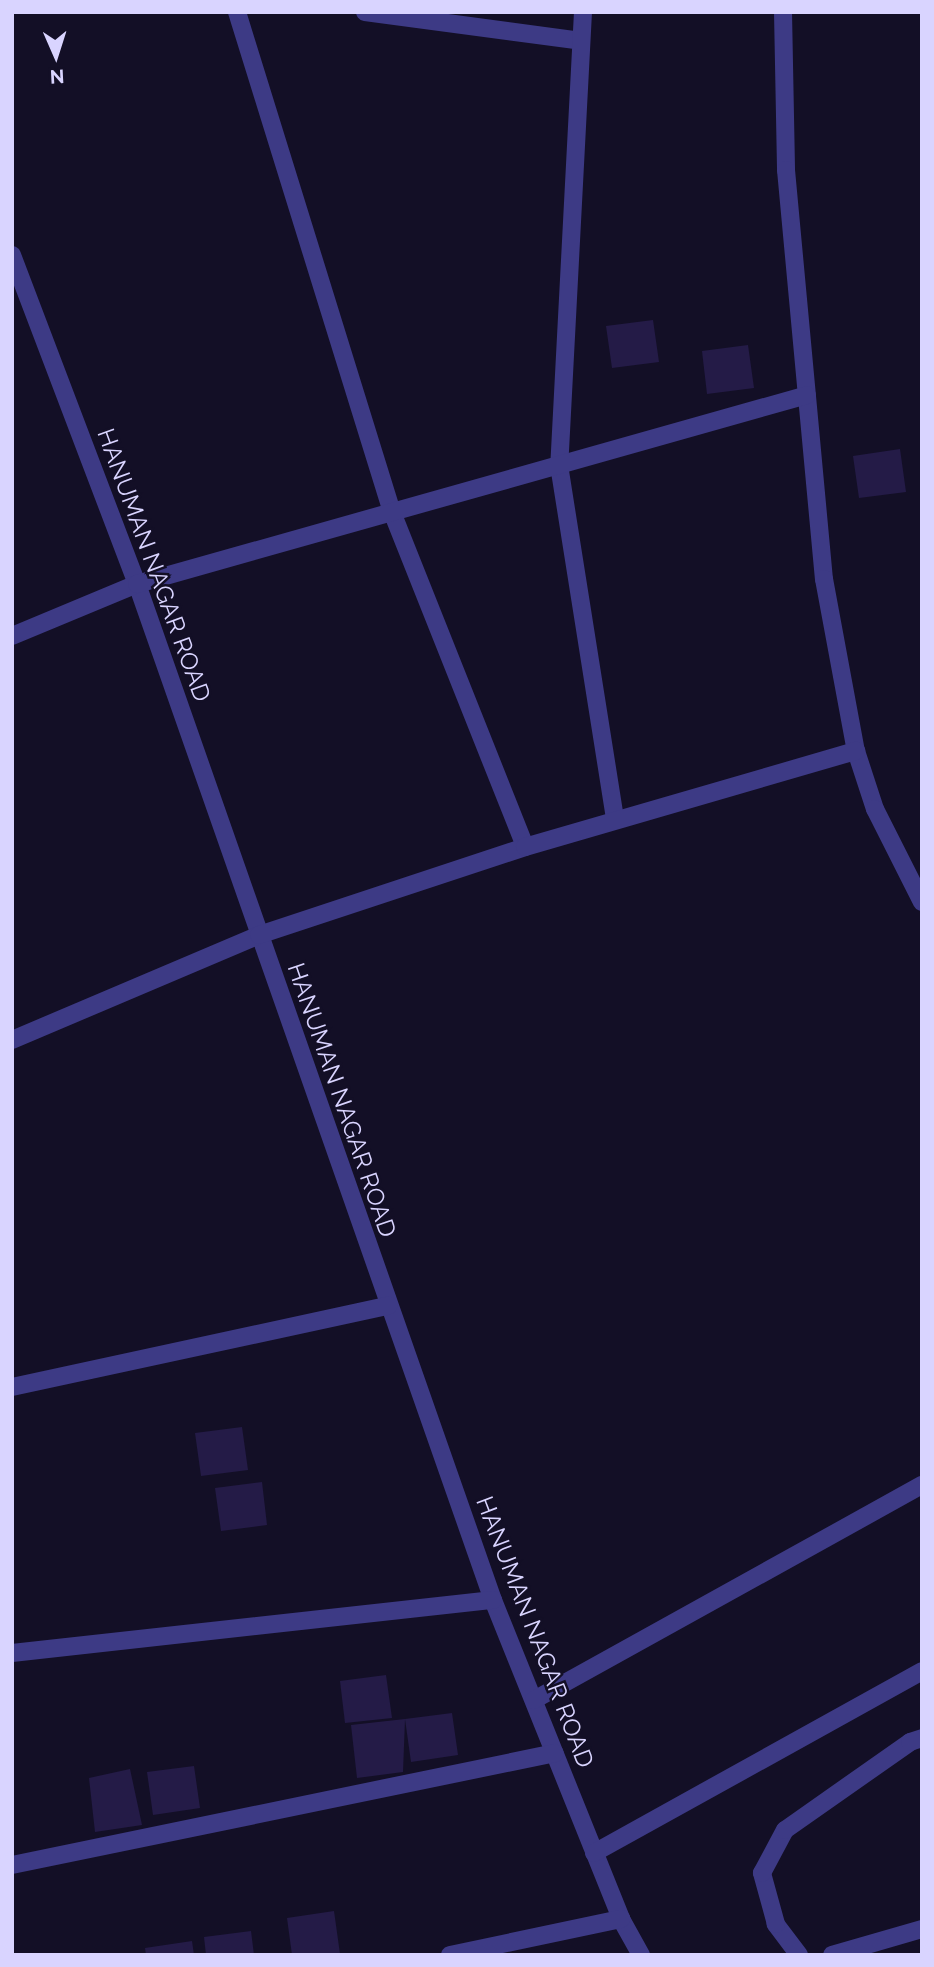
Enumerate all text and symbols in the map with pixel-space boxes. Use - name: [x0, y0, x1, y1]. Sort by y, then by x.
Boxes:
- north arrow: [21, 21, 91, 91]
- text: N: [49, 66, 65, 88]
- street label: HANUMAN NAGAR ROAD: [91, 425, 217, 705]
- street label: HANUMAN NAGAR ROAD: [281, 959, 403, 1241]
- street label: HANUMAN NAGAR ROAD: [470, 1492, 600, 1772]

